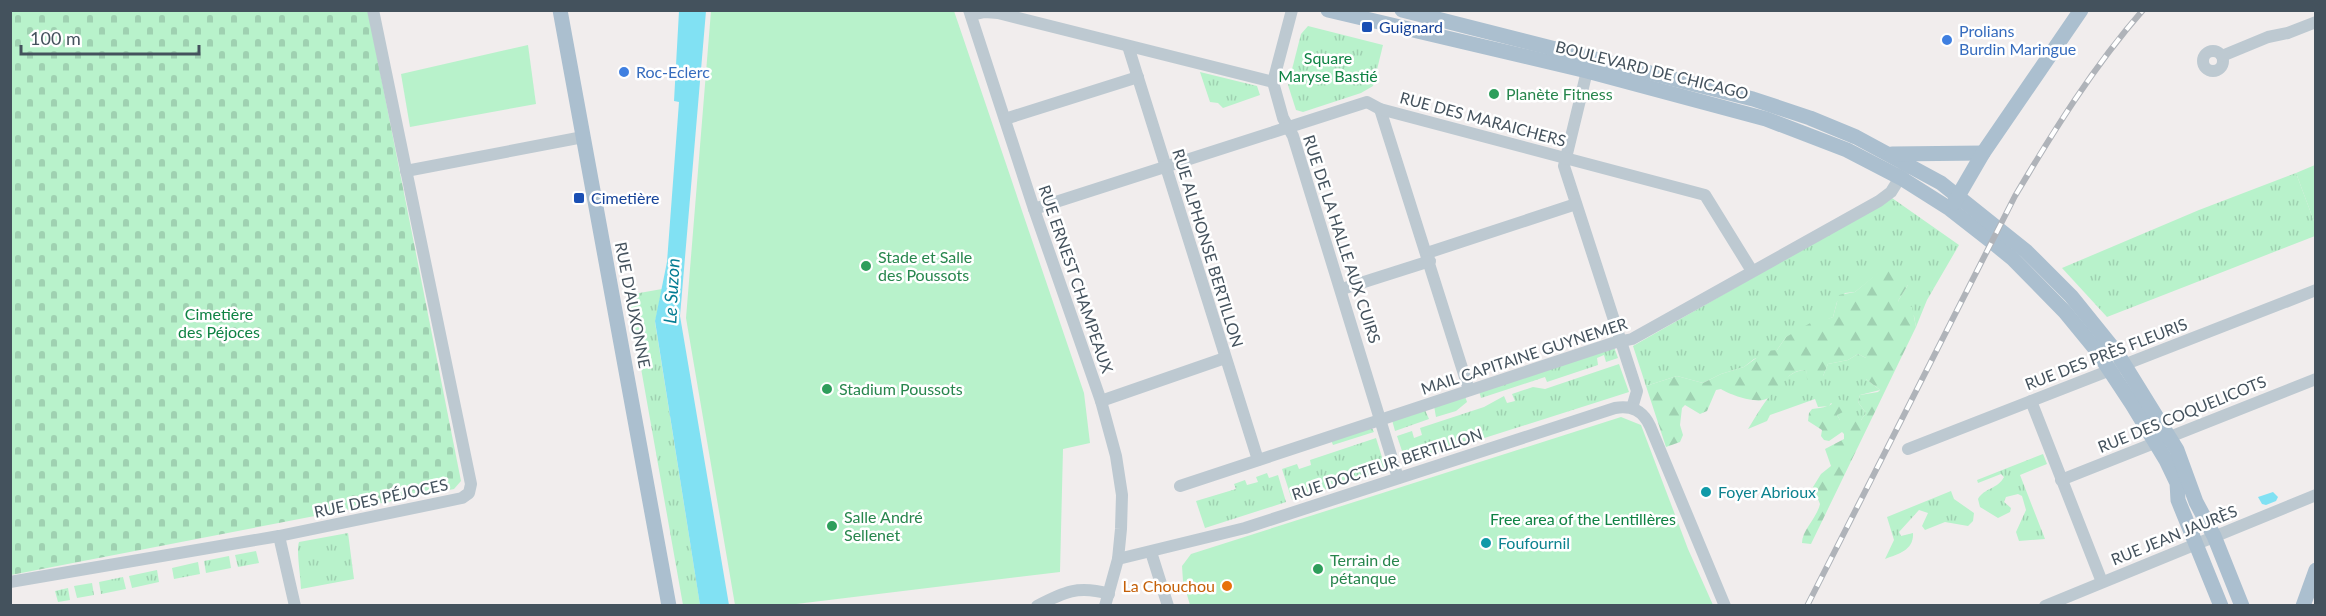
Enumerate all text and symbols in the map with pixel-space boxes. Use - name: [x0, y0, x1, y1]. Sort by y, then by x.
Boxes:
- place label: Guignard: [1379, 17, 1443, 36]
- scale bar: [21, 18, 200, 56]
- marker: Guignard: [1360, 20, 1374, 34]
- place label: Prolians Burdin Maringue: [1959, 21, 2076, 58]
- text: 100 m: [30, 27, 81, 49]
- marker: Prolians Burdin Maringue: [1940, 33, 1954, 47]
- street label: BOULEVARD DE CHICAGO: [1554, 36, 1751, 103]
- park label: Square Maryse Bastié: [1278, 48, 1378, 85]
- place label: Roc-Eclerc: [636, 62, 710, 81]
- marker: Roc-Eclerc: [617, 65, 631, 79]
- place label: Planète Fitness: [1506, 84, 1613, 103]
- street label: RUE DES MARAICHERS: [1398, 87, 1568, 150]
- marker: Planète Fitness: [1487, 87, 1501, 101]
- street label: RUE DE LA HALLE AUX CUIRS: [1300, 132, 1385, 345]
- street label: RUE ALPHONSE BERTILLON: [1169, 146, 1248, 349]
- street label: RUE ERNEST CHAMPEAUX: [1035, 182, 1118, 376]
- place label: Cimetière: [591, 188, 659, 207]
- marker: Cimetière: [572, 191, 586, 205]
- street label: RUE D'AUXONNE: [612, 240, 655, 370]
- place label: Stade et Salle des Poussots: [878, 247, 972, 284]
- water label: Le Suzon: [658, 258, 684, 324]
- marker: Stade et Salle des Poussots: [859, 259, 873, 273]
- park label: Cimetière des Péjoces: [178, 304, 260, 341]
- street label: MAIL CAPITAINE GUYNEMER: [1418, 313, 1629, 398]
- street label: RUE DES PRÈS FLEURIS: [2022, 314, 2190, 393]
- street label: RUE DES COQUELICOTS: [2095, 371, 2269, 456]
- place label: Stadium Poussots: [839, 379, 963, 398]
- marker: Stadium Poussots: [820, 382, 834, 396]
- street label: RUE DOCTEUR BERTILLON: [1289, 424, 1485, 503]
- street label: RUE DES PÉJOCES: [312, 474, 450, 521]
- place label: Foyer Abrioux: [1718, 482, 1816, 501]
- marker: Foyer Abrioux: [1699, 485, 1713, 499]
- street label: RUE JEAN JAURÈS: [2108, 501, 2240, 568]
- place label: Salle André Sellenet: [844, 507, 923, 544]
- park label: Free area of the Lentillères: [1490, 509, 1676, 528]
- marker: Salle André Sellenet: [825, 519, 839, 533]
- place label: Foufournil: [1498, 533, 1570, 552]
- marker: Foufournil: [1479, 536, 1493, 550]
- place label: Terrain de pétanque: [1330, 550, 1400, 587]
- marker: Terrain de pétanque: [1311, 562, 1325, 576]
- place label: La Chouchou: [1123, 576, 1215, 595]
- marker: La Chouchou: [1220, 579, 1234, 593]

